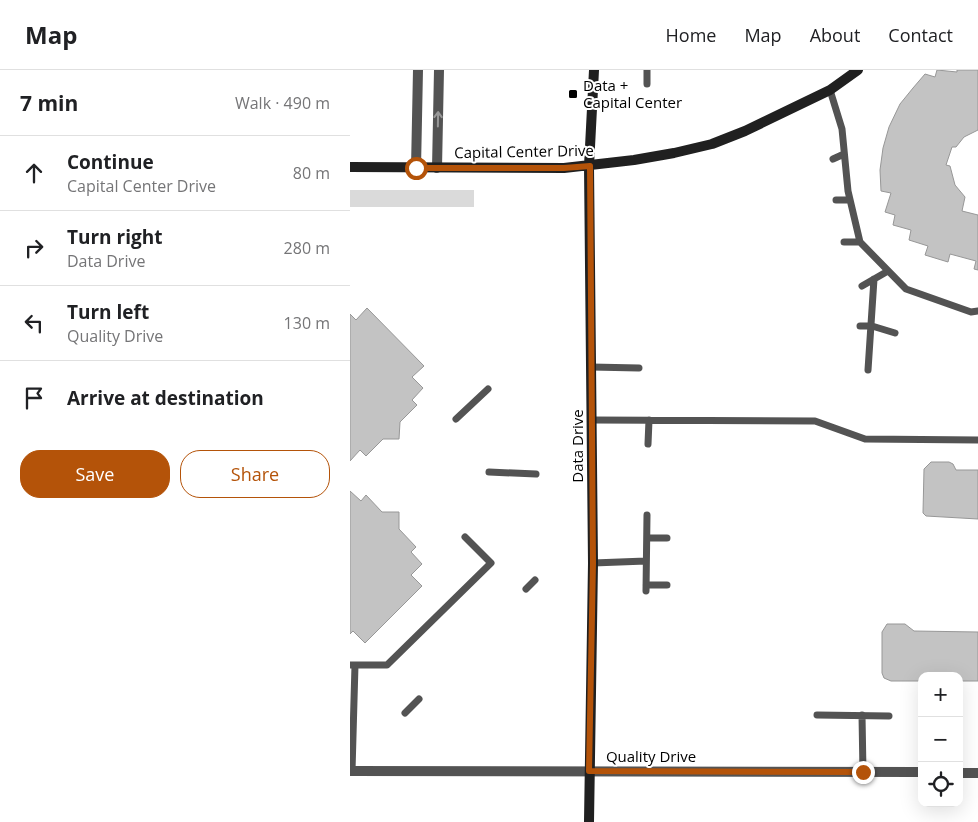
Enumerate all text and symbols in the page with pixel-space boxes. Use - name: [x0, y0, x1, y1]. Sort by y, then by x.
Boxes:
- text: Map: [25, 18, 77, 51]
- text: Home: [666, 23, 716, 47]
- text: Map: [744, 23, 782, 47]
- text: About: [810, 23, 860, 47]
- text: Contact: [888, 23, 953, 47]
- place label: Data + Capital Center: [583, 75, 682, 112]
- marker: Data + Capital Center: [567, 88, 579, 100]
- text: 7 min: [20, 89, 78, 117]
- text: Walk · 490 m: [235, 92, 330, 114]
- one-way arrow: [433, 111, 442, 127]
- street label: Capital Center Drive: [454, 140, 594, 162]
- text: Continue: [67, 149, 154, 175]
- route start: [405, 157, 428, 180]
- icon: ahead: [20, 159, 48, 187]
- text: 80 m: [293, 162, 330, 184]
- text: Capital Center Drive: [67, 175, 216, 197]
- text: Turn right: [67, 224, 162, 250]
- icon: right: [20, 234, 48, 262]
- text: 280 m: [284, 237, 330, 259]
- text: Data Drive: [67, 250, 145, 272]
- text: Turn left: [67, 299, 149, 325]
- icon: left: [20, 309, 48, 337]
- text: 130 m: [284, 312, 330, 334]
- text: Quality Drive: [67, 325, 163, 347]
- icon: arrive: [20, 384, 48, 412]
- text: Arrive at destination: [67, 385, 264, 411]
- street label: Data Drive: [567, 409, 587, 483]
- button: Save: [20, 450, 170, 498]
- button: Share: [180, 450, 330, 498]
- map controls: [918, 672, 963, 807]
- button: +: [918, 672, 963, 717]
- button: −: [918, 717, 963, 762]
- street label: Quality Drive: [606, 746, 696, 766]
- route end: [852, 761, 875, 784]
- button: locate: [918, 762, 963, 807]

